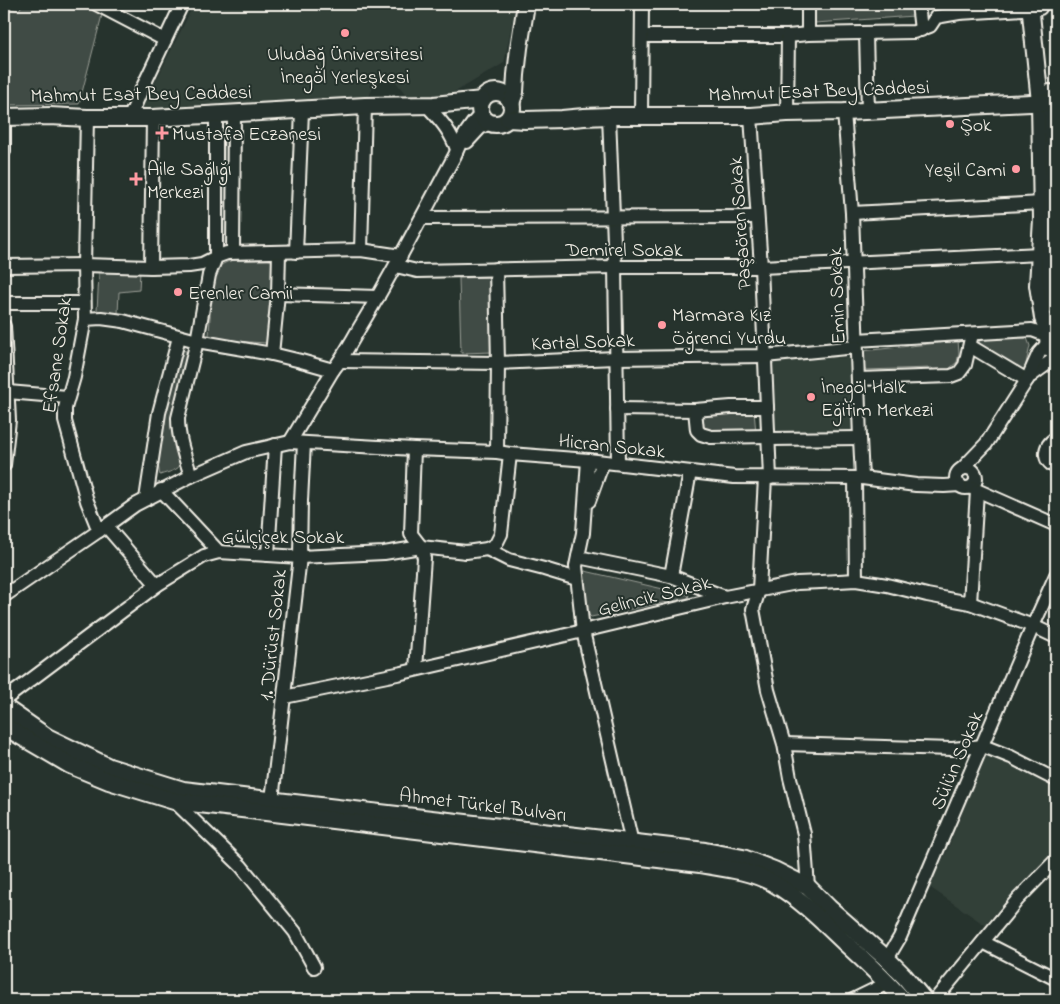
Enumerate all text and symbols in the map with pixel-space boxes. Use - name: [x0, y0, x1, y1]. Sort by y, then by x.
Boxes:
- marker: Uludağ Üniversitesi İnegöl Yerleşkesi: [339, 27, 351, 39]
- place label: Uludağ Üniversitesi İnegöl Yerleşkesi: [267, 41, 423, 94]
- street label: Mahmut Esat Bey Caddesi: [708, 74, 930, 111]
- street label: Mahmut Esat Bey Caddesi: [30, 79, 252, 112]
- place label: Şok: [960, 112, 992, 141]
- marker: Şok: [944, 118, 956, 130]
- place label: Mustafa Eczanesi: [172, 121, 321, 150]
- marker: Mustafa Eczanesi: [156, 127, 168, 139]
- street label: Paşaören Sokak: [722, 155, 761, 290]
- place label: Aile Sağlığı Merkezi: [147, 156, 232, 208]
- place label: Yeşil Cami: [925, 157, 1006, 186]
- marker: Yeşil Cami: [1010, 163, 1022, 175]
- marker: Aile Sağlığı Merkezi: [129, 172, 143, 186]
- street label: Demirel Sokak: [564, 237, 683, 266]
- street label: Emin Sokak: [822, 247, 855, 345]
- place label: Erenler Camii: [188, 280, 293, 309]
- marker: Erenler Camii: [172, 286, 184, 298]
- street label: Efsane Sokak: [36, 295, 81, 415]
- place label: Marmara Kız Öğrenci Yurdu: [672, 302, 786, 355]
- marker: Marmara Kız Öğrenci Yurdu: [656, 319, 668, 331]
- street label: Kartal Sokak: [531, 327, 636, 360]
- place label: İnegöl Halk Eğitim Merkezi: [821, 374, 934, 427]
- marker: İnegöl Halk Eğitim Merkezi: [805, 391, 817, 403]
- street label: Hicran Sokak: [557, 427, 667, 468]
- street label: Gülçiçek Sokak: [222, 524, 344, 553]
- street label: 1. Dürüst Sokak: [253, 568, 296, 702]
- street label: Gelincik Sokak: [595, 569, 714, 625]
- street label: Sülün Sokak: [924, 707, 992, 815]
- street label: Ahmet Türkel Bulvarı: [397, 782, 568, 831]

